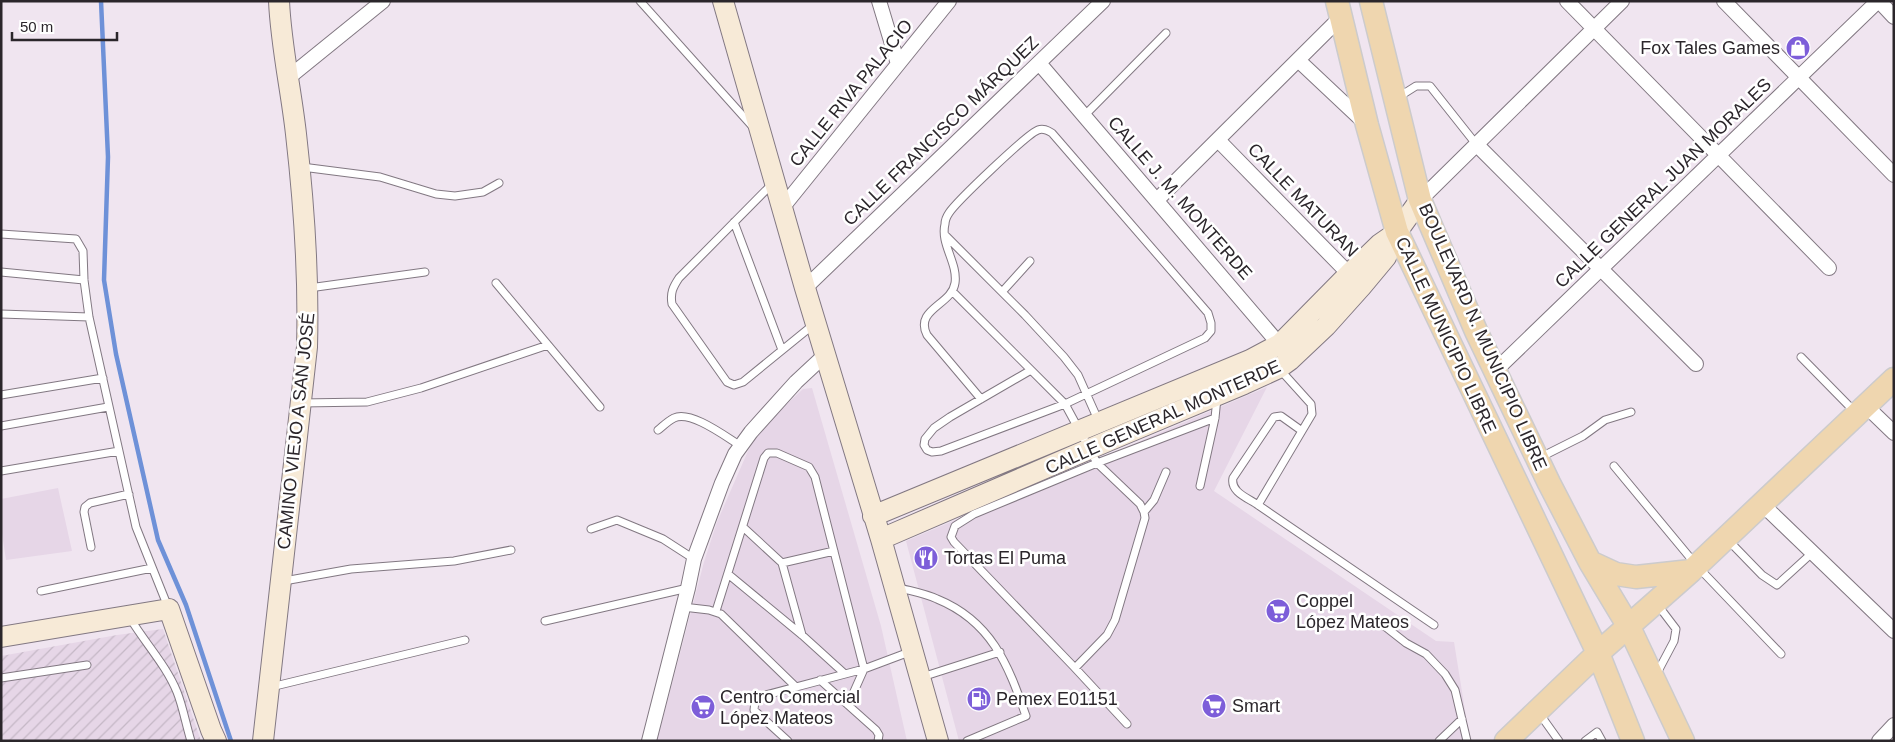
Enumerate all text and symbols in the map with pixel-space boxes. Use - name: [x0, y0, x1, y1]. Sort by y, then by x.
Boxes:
- scale bar: [12, 10, 118, 42]
- street label: CALLE RIVA PALACIO: [786, 15, 916, 171]
- text: 50 m: [20, 18, 53, 35]
- street label: CALLE FRANCISCO MÁRQUEZ: [839, 32, 1043, 230]
- shop icon: Fox Tales Games: [1785, 35, 1811, 61]
- place label: Fox Tales Games: [1640, 38, 1780, 58]
- street label: CALLE GENERAL JUAN MORALES: [1551, 74, 1775, 292]
- street label: CALLE J. M. MONTERDE: [1104, 113, 1256, 283]
- street label: CALLE MATURAN: [1244, 139, 1362, 261]
- street label: BOULEVARD N. MUNICIPIO LIBRE: [1415, 201, 1551, 473]
- street label: CALLE MUNICIPIO LIBRE: [1392, 234, 1500, 436]
- street label: CAMINO VIEJO A SAN JOSÉ: [274, 312, 318, 550]
- street label: CALLE GENERAL MONTERDE: [1042, 356, 1284, 478]
- restaurant icon: Tortas El Puma: [913, 545, 939, 571]
- place label: Tortas El Puma: [944, 548, 1067, 568]
- place label: Coppel López Mateos: [1296, 591, 1409, 632]
- supermarket icon: Coppel López Mateos: [1265, 598, 1291, 624]
- fuel station icon: Pemex E01151: [966, 686, 992, 712]
- place label: Centro Comercial López Mateos: [720, 687, 860, 728]
- place label: Pemex E01151: [996, 689, 1118, 709]
- supermarket icon: Smart: [1201, 693, 1227, 719]
- supermarket icon: Centro Comercial López Mateos: [690, 694, 716, 720]
- place label: Smart: [1232, 696, 1280, 716]

